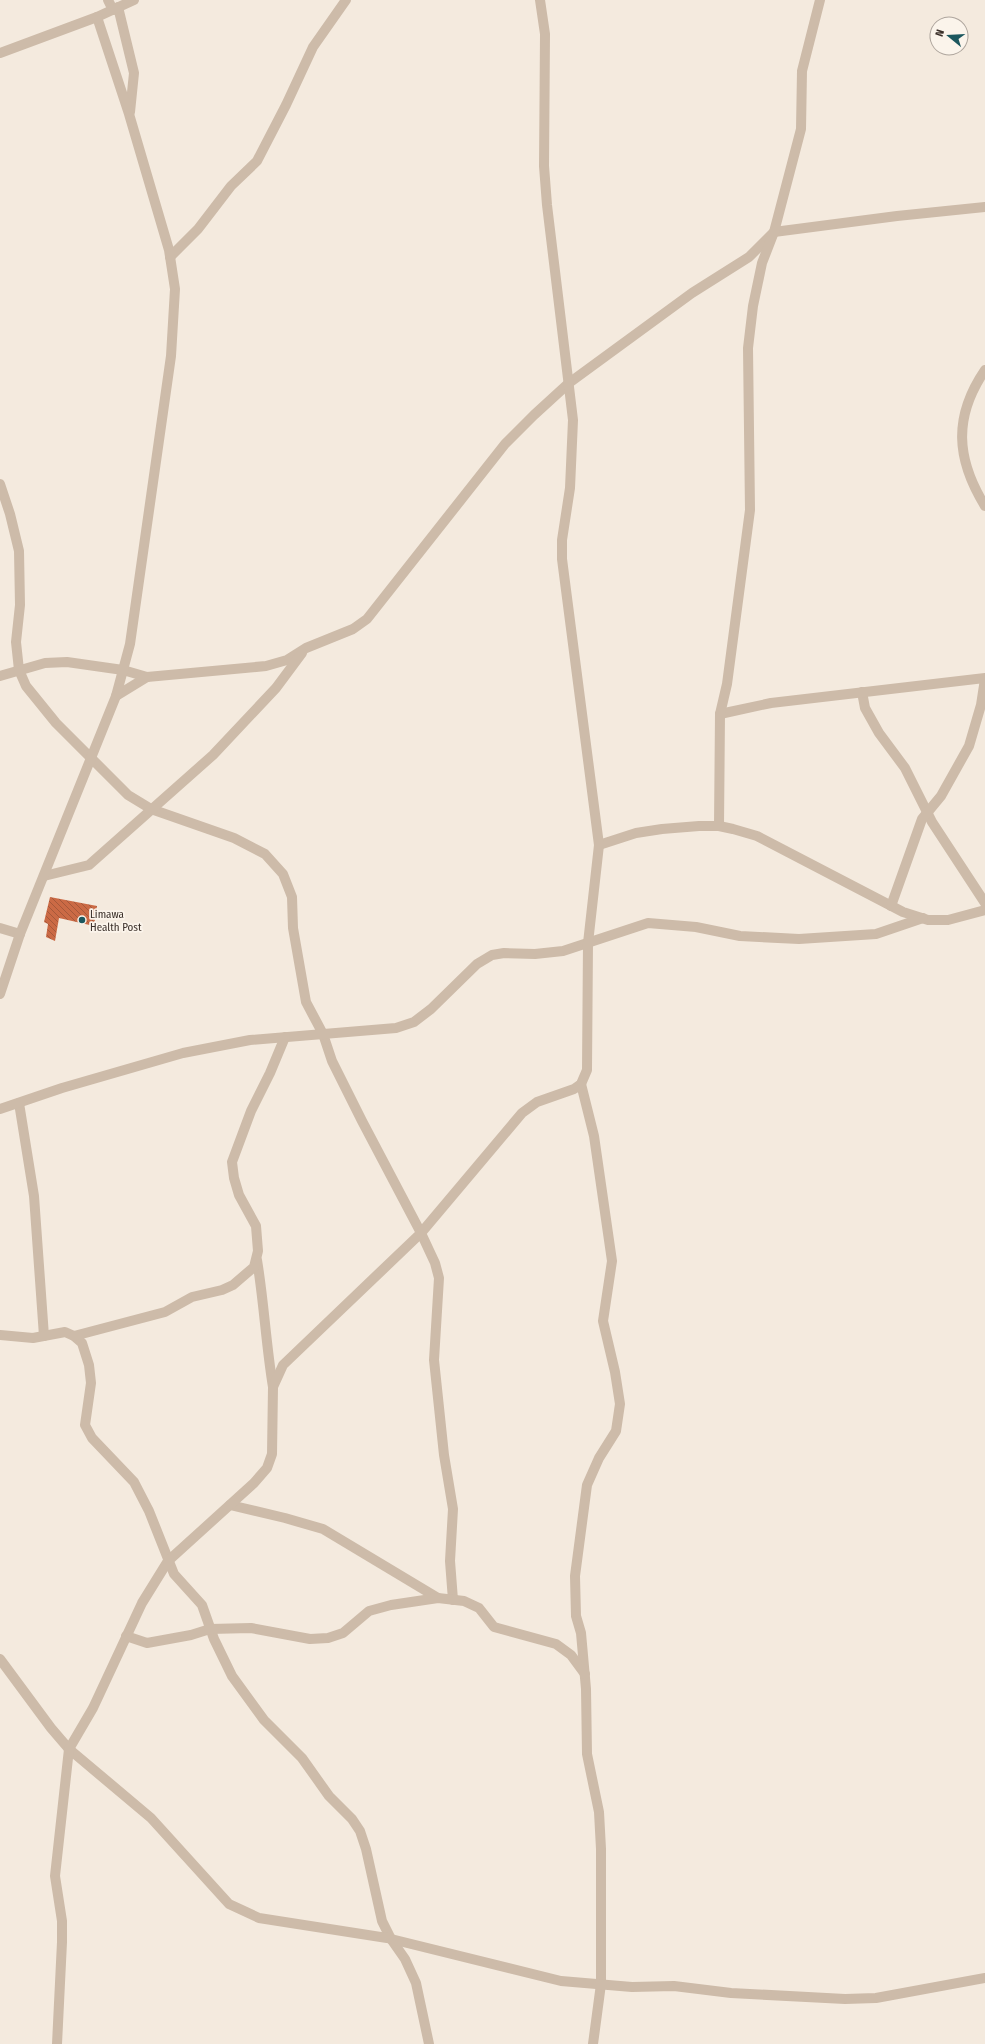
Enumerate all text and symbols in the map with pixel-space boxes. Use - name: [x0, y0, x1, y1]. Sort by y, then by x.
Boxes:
- north arrow: [929, 16, 969, 56]
- text: N: [933, 28, 947, 38]
- place label: Limawa Health Post: [90, 908, 142, 934]
- marker: Limawa Health Post: [77, 915, 87, 925]

